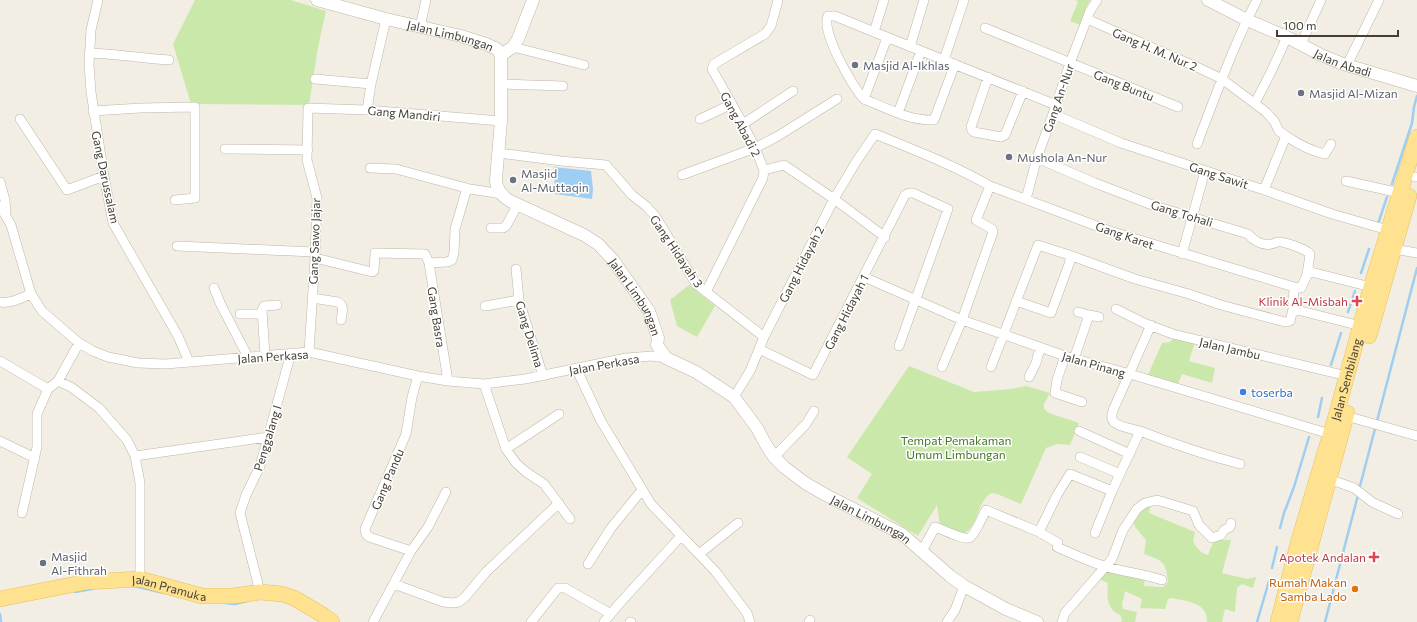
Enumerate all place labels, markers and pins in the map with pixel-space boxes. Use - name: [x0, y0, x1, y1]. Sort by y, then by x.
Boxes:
- place label: Masjid Al-Ikhlas: [863, 58, 949, 72]
- marker: Masjid Al-Ikhlas: [850, 60, 860, 70]
- place label: Masjid Al-Mizan: [1309, 86, 1398, 100]
- marker: Masjid Al-Mizan: [1296, 88, 1306, 98]
- place label: Mushola An-Nur: [1017, 150, 1107, 164]
- marker: Mushola An-Nur: [1004, 152, 1014, 162]
- place label: Masjid Al-Muttaqin: [521, 166, 589, 194]
- marker: Masjid Al-Muttaqin: [508, 175, 518, 185]
- place label: Klinik Al-Misbah: [1258, 294, 1348, 308]
- marker: Klinik Al-Misbah: [1351, 295, 1363, 307]
- place label: toserba: [1251, 385, 1293, 399]
- marker: toserba: [1238, 387, 1248, 397]
- place label: Masjid Al-Fithrah: [51, 549, 107, 577]
- place label: Apotek Andalan: [1279, 550, 1366, 564]
- marker: Apotek Andalan: [1369, 552, 1379, 562]
- marker: Masjid Al-Fithrah: [38, 558, 48, 568]
- place label: Rumah Makan Samba Lado: [1269, 575, 1347, 603]
- marker: Rumah Makan Samba Lado: [1350, 584, 1360, 594]

